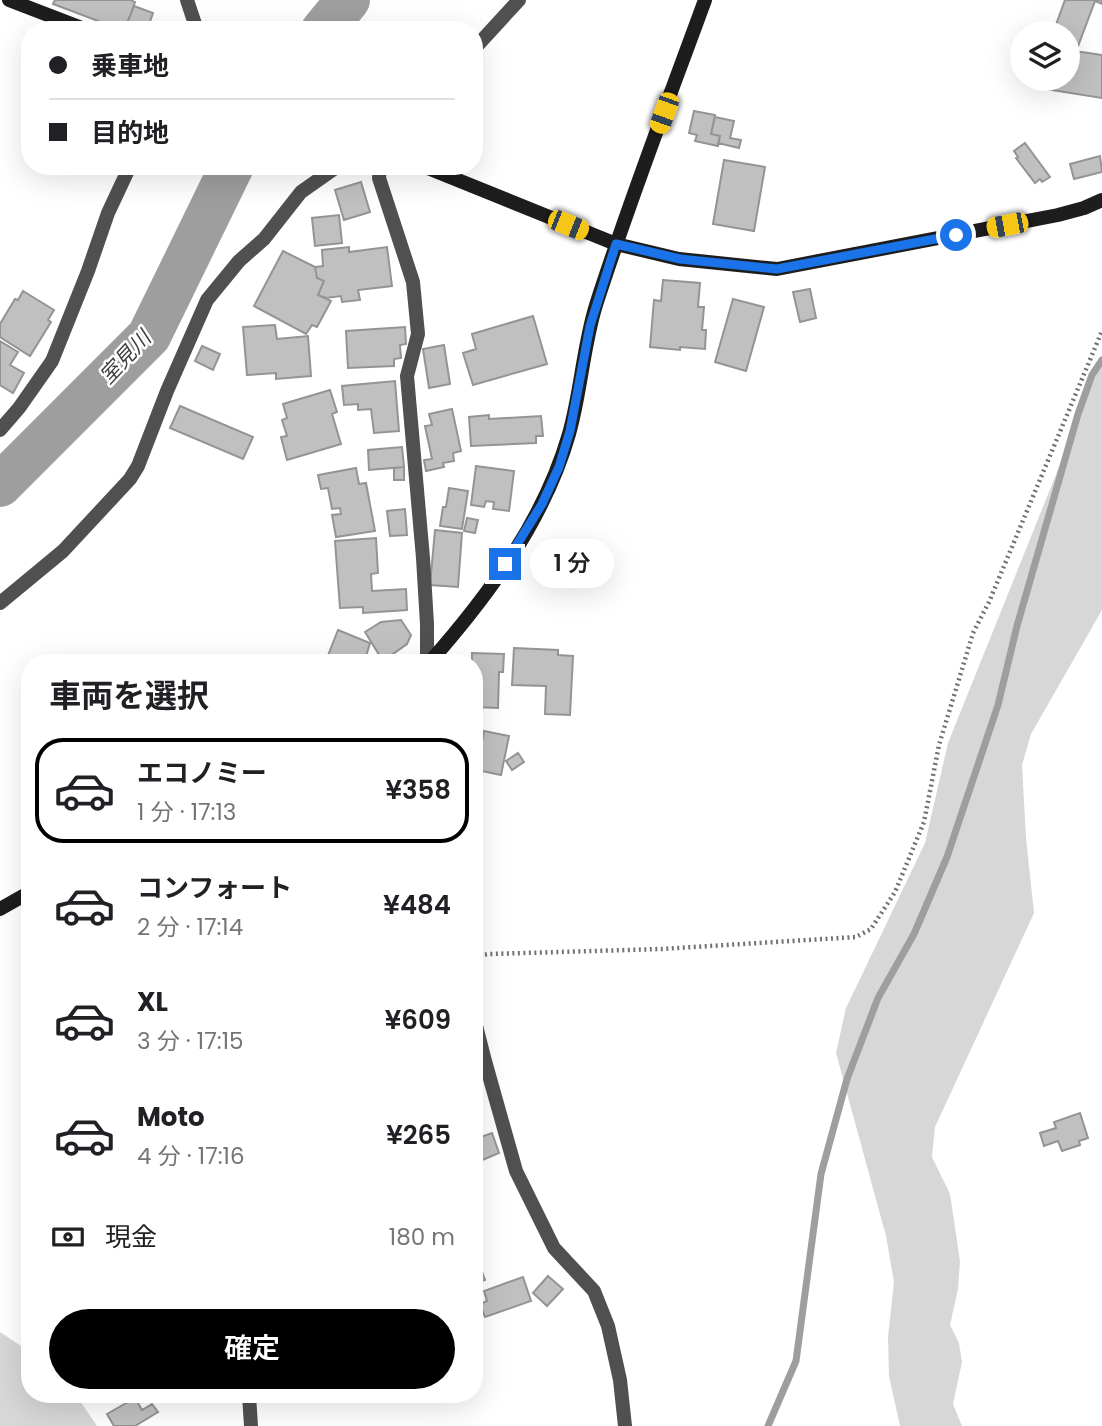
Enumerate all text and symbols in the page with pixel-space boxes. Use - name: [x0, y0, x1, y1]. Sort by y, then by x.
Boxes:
- map controls: [1010, 21, 1080, 91]
- button: layers: [1010, 21, 1080, 91]
- text: 乗車地: [91, 48, 169, 84]
- car: [647, 90, 682, 136]
- text: 目的地: [91, 115, 169, 151]
- car: [545, 207, 592, 243]
- car: [985, 211, 1030, 239]
- route start: [940, 219, 972, 251]
- water label: 室見川: [93, 323, 158, 390]
- callout: 1 分: [530, 540, 614, 588]
- text: 1 分: [554, 547, 590, 579]
- route end: [489, 548, 521, 580]
- text: 車両を選択: [49, 673, 209, 718]
- text: エコノミー: [137, 755, 267, 791]
- icon: car: [53, 759, 116, 822]
- text: ¥358: [385, 772, 451, 808]
- text: 1 分 · 17:13: [137, 796, 236, 828]
- text: コンフォート: [137, 870, 292, 906]
- icon: car: [53, 874, 116, 937]
- text: ¥484: [383, 887, 451, 923]
- text: 2 分 · 17:14: [137, 911, 243, 943]
- text: XL: [137, 984, 168, 1020]
- icon: car: [53, 989, 116, 1052]
- text: ¥609: [385, 1002, 451, 1038]
- text: 3 分 · 17:15: [137, 1025, 243, 1057]
- text: Moto: [137, 1099, 205, 1135]
- icon: car: [53, 1104, 116, 1167]
- text: ¥265: [386, 1117, 451, 1153]
- text: 4 分 · 17:16: [137, 1140, 245, 1172]
- icon: cash: [49, 1218, 87, 1256]
- text: 現金: [105, 1219, 157, 1255]
- text: 180 m: [389, 1221, 455, 1253]
- button: 確定: [49, 1309, 455, 1389]

